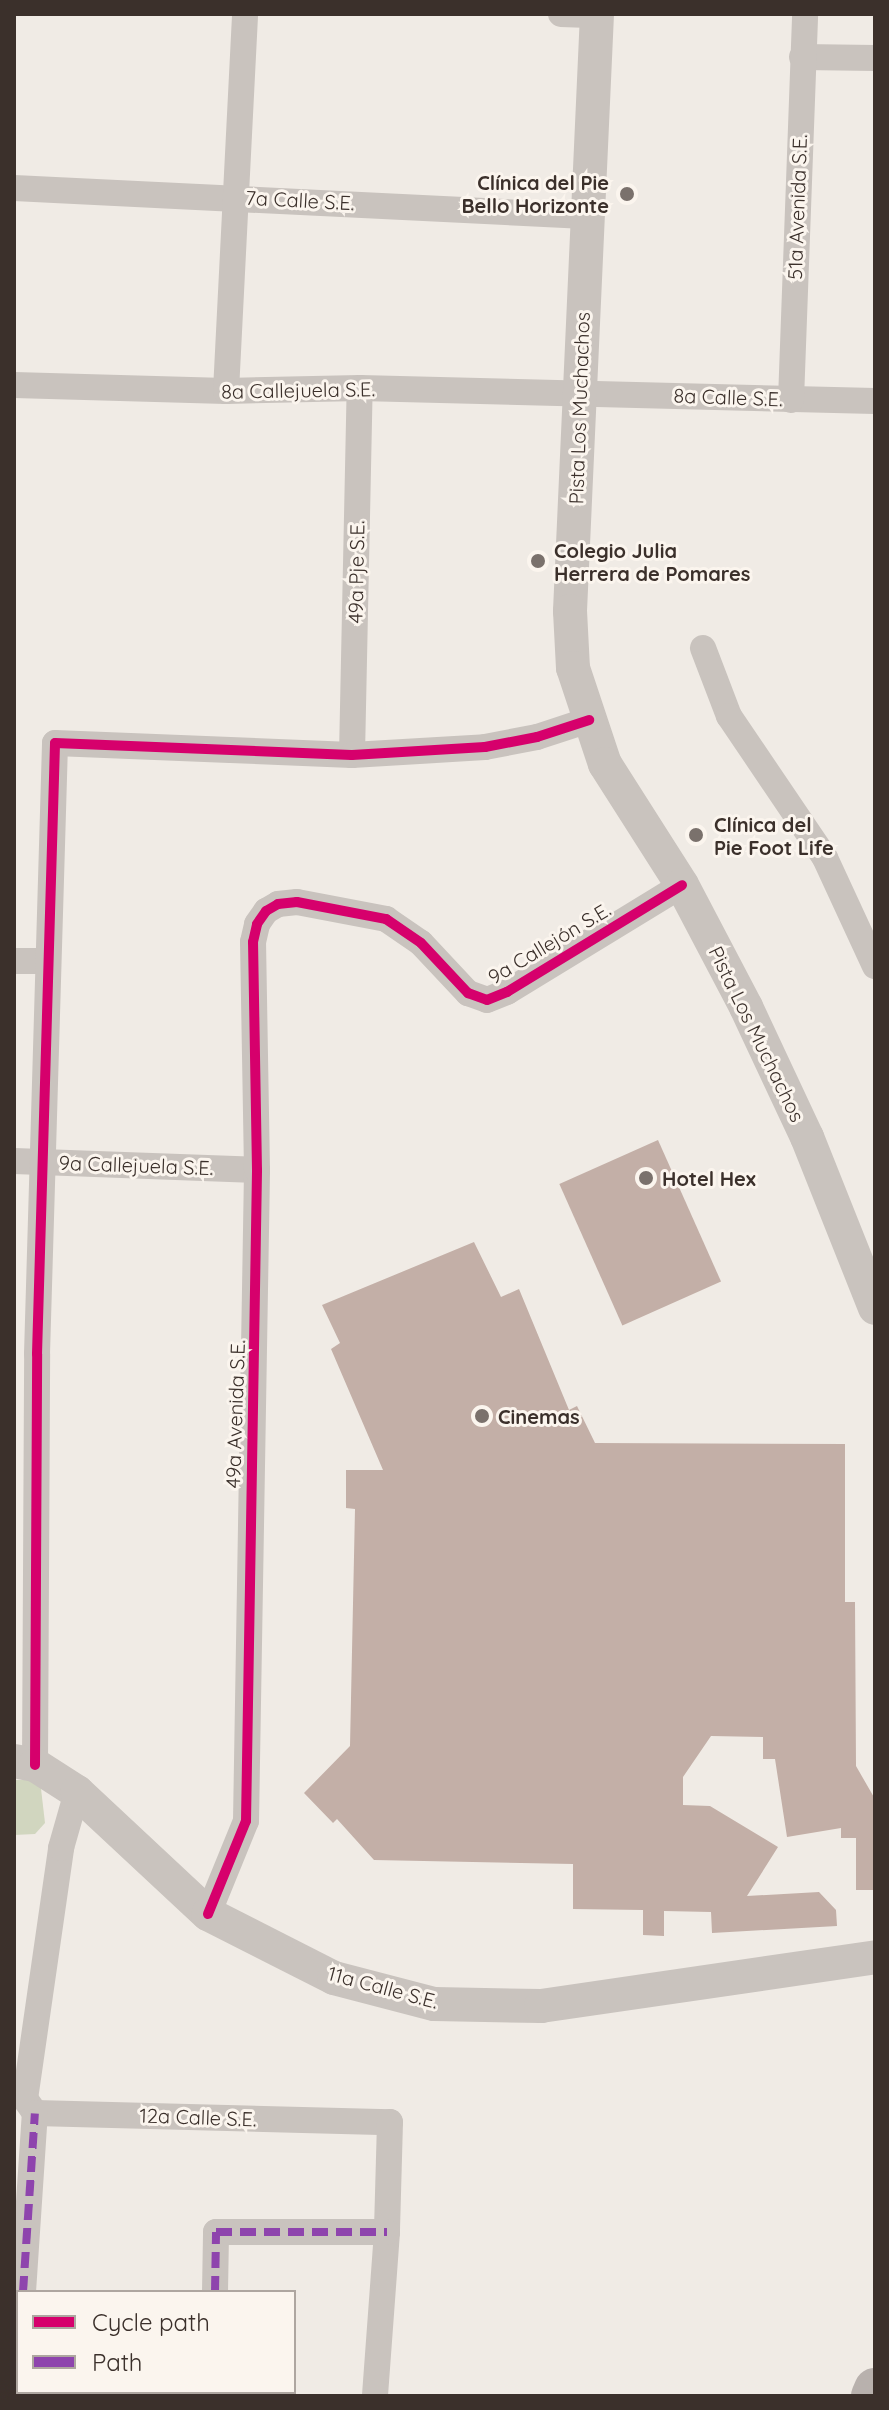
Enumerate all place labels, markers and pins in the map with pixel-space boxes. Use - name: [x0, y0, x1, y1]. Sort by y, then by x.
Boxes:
- place label: Clínica del Pie Bello Horizonte: [461, 170, 609, 217]
- marker: Clínica del Pie Bello Horizonte: [616, 183, 638, 205]
- place label: Colegio Julia Herrera de Pomares: [554, 538, 750, 585]
- marker: Colegio Julia Herrera de Pomares: [529, 552, 547, 570]
- place label: Clínica del Pie Foot Life: [714, 812, 834, 859]
- marker: Clínica del Pie Foot Life: [685, 824, 707, 846]
- place label: Hotel Hex: [662, 1166, 756, 1190]
- marker: Hotel Hex: [637, 1169, 655, 1187]
- place label: Cinemas: [498, 1404, 580, 1428]
- marker: Cinemas: [473, 1407, 491, 1425]

